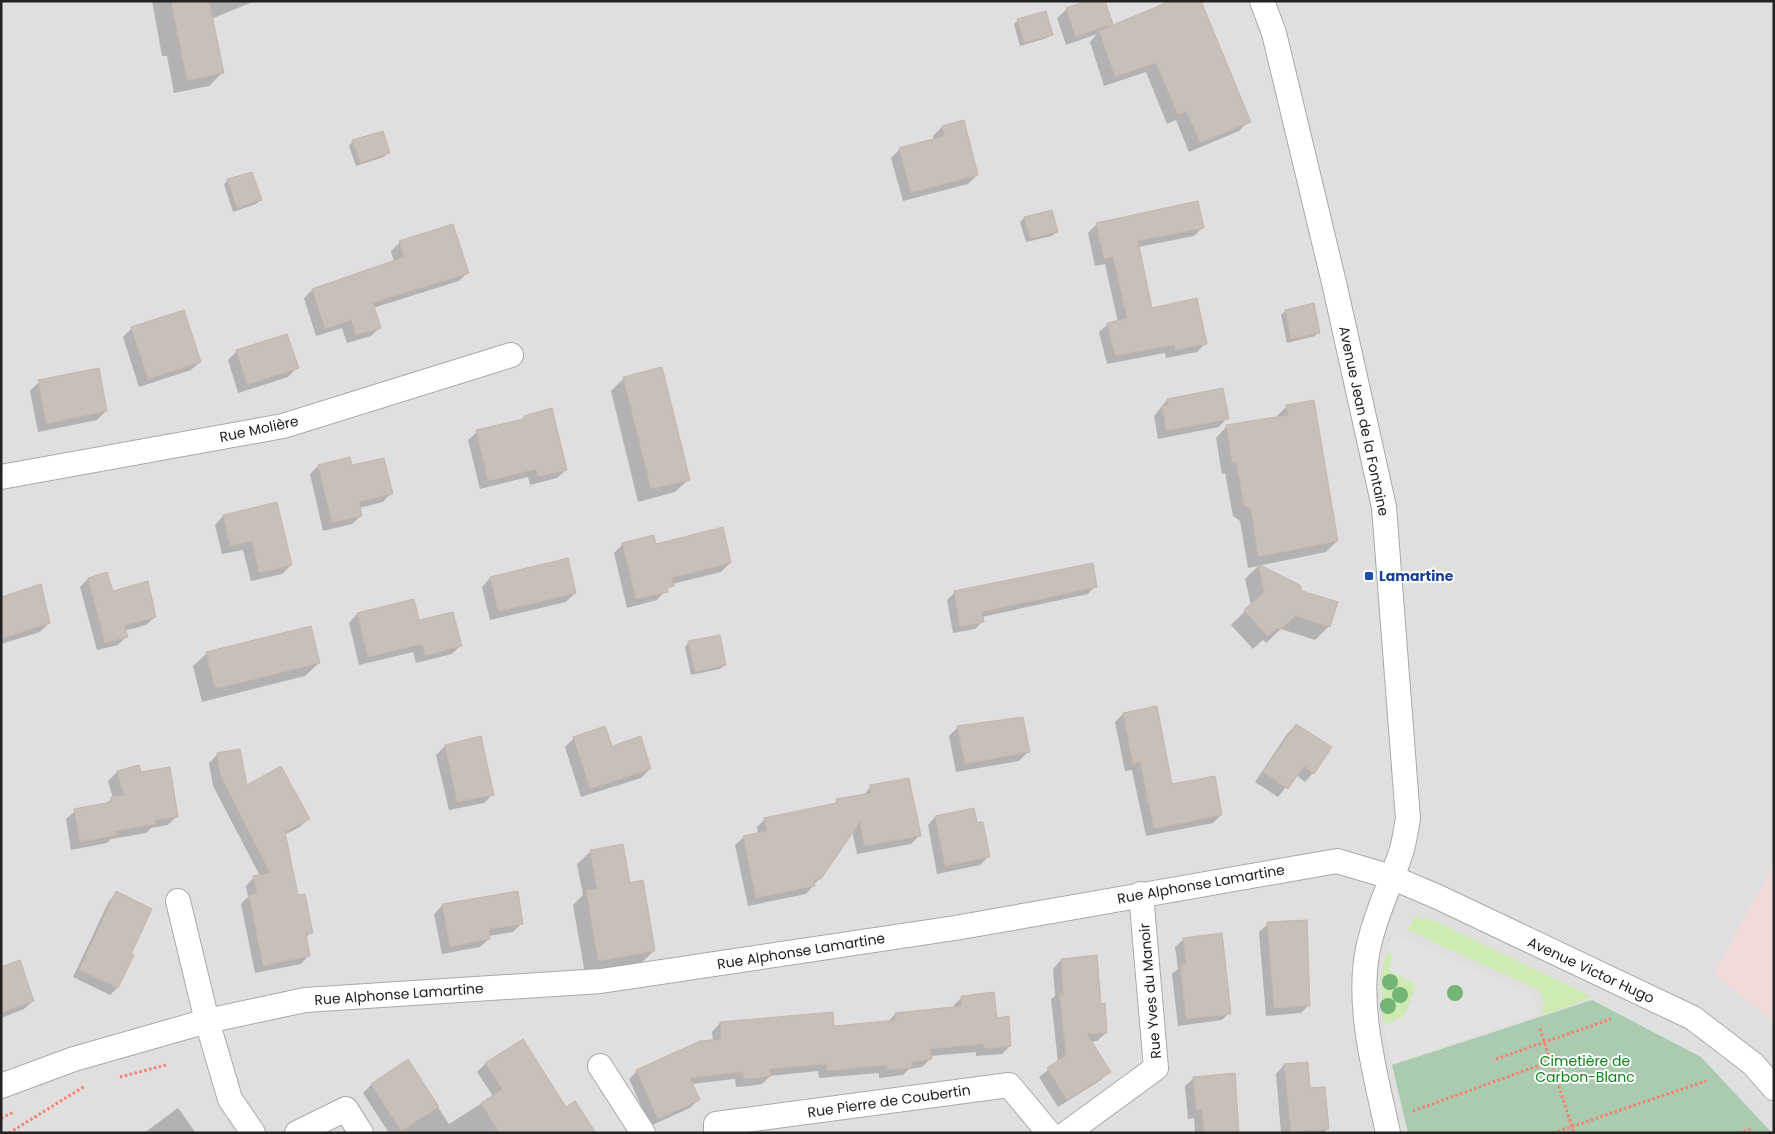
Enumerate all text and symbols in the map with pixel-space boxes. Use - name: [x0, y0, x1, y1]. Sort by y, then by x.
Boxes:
- street label: Avenue Jean de la Fontaine: [1334, 324, 1394, 518]
- street label: Rue Molière: [218, 411, 301, 447]
- place label: Lamartine: [1379, 566, 1454, 586]
- marker: Lamartine: [1363, 570, 1375, 582]
- street label: Rue Alphonse Lamartine: [1116, 859, 1287, 909]
- street label: Rue Yves du Manoir: [1134, 922, 1166, 1060]
- street label: Rue Alphonse Lamartine: [716, 928, 887, 974]
- street label: Avenue Victor Hugo: [1524, 932, 1658, 1008]
- street label: Rue Alphonse Lamartine: [314, 978, 485, 1010]
- park label: Cimetière de Carbon-Blanc: [1535, 1051, 1635, 1087]
- street label: Rue Pierre de Coubertin: [806, 1080, 972, 1122]

